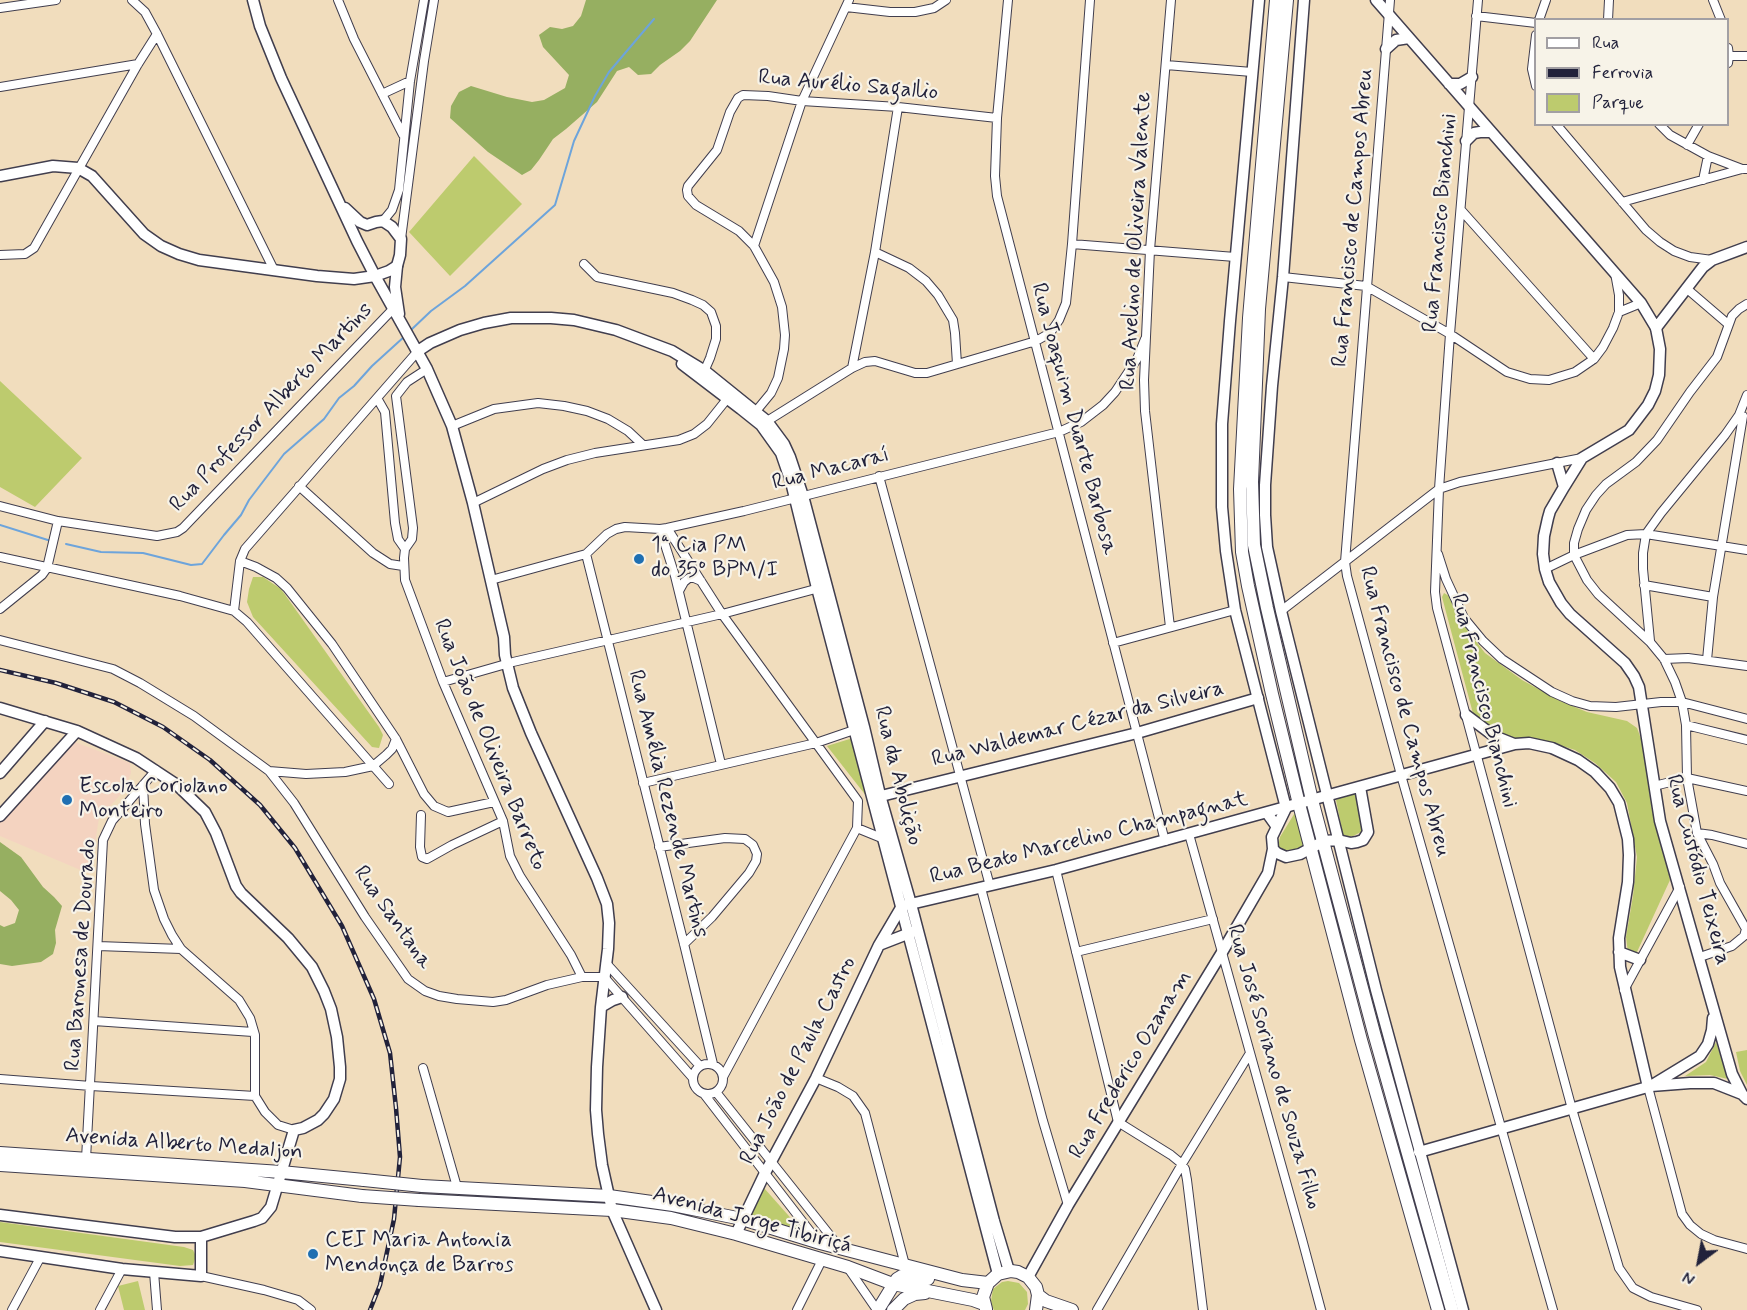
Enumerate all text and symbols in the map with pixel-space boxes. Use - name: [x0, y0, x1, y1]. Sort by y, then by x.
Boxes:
- legend: [1534, 18, 1729, 126]
- text: Rua: [1592, 31, 1619, 55]
- text: Ferrovia: [1592, 61, 1653, 85]
- street label: Rua Aurélio Sagallio: [757, 65, 939, 107]
- street label: Rua Francisco de Campos Abreu: [1328, 68, 1380, 368]
- street label: Rua Avelino de Oliveira Valente: [1116, 91, 1158, 391]
- text: Parque: [1592, 91, 1644, 115]
- street label: Rua Francisco Bianchini: [1418, 112, 1464, 334]
- street label: Rua Joaquim Duarte Barbosa: [1024, 280, 1122, 558]
- street label: Rua Professor Alberto Martins: [165, 298, 379, 518]
- street label: Rua Macaraí: [770, 443, 892, 497]
- place label: 1ª Cia PM do 35º BPM/I: [651, 533, 778, 584]
- marker: 1ª Cia PM do 35º BPM/I: [632, 552, 646, 566]
- street label: Rua Francisco de Campos Abreu: [1352, 564, 1456, 860]
- street label: Rua Francisco Bianchini: [1444, 591, 1522, 811]
- street label: Rua João de Oliveira Barreto: [426, 616, 552, 874]
- street label: Rua Amélia Rezende Martins: [621, 667, 713, 941]
- street label: Rua Waldemar Cézar da Silveira: [929, 676, 1227, 774]
- street label: Rua da Abolição: [867, 704, 927, 848]
- street label: Rua Custódio Teixeira: [1659, 772, 1735, 968]
- place label: Escola Coriolano Monteiro: [79, 774, 228, 825]
- street label: Rua Beato Marcelino Champagnat: [927, 787, 1251, 891]
- marker: Escola Coriolano Monteiro: [60, 793, 74, 807]
- street label: Rua Baronesa de Dourado: [61, 838, 103, 1072]
- street label: Rua Santana: [347, 861, 437, 975]
- street label: Rua José Soriano de Souza Filho: [1220, 922, 1326, 1212]
- street label: Rua João de Paula Castro: [735, 953, 863, 1169]
- street label: Rua Frederico Ozanam: [1064, 966, 1198, 1164]
- street label: Avenida Alberto Medaljon: [65, 1124, 303, 1166]
- street label: Avenida Jorge Tibiriçá: [649, 1182, 855, 1260]
- place label: CEI Maria Antonia Mendonça de Barros: [325, 1228, 514, 1280]
- north arrow: [1669, 1232, 1729, 1292]
- marker: CEI Maria Antonia Mendonça de Barros: [306, 1247, 320, 1261]
- text: N: [1679, 1266, 1699, 1289]

